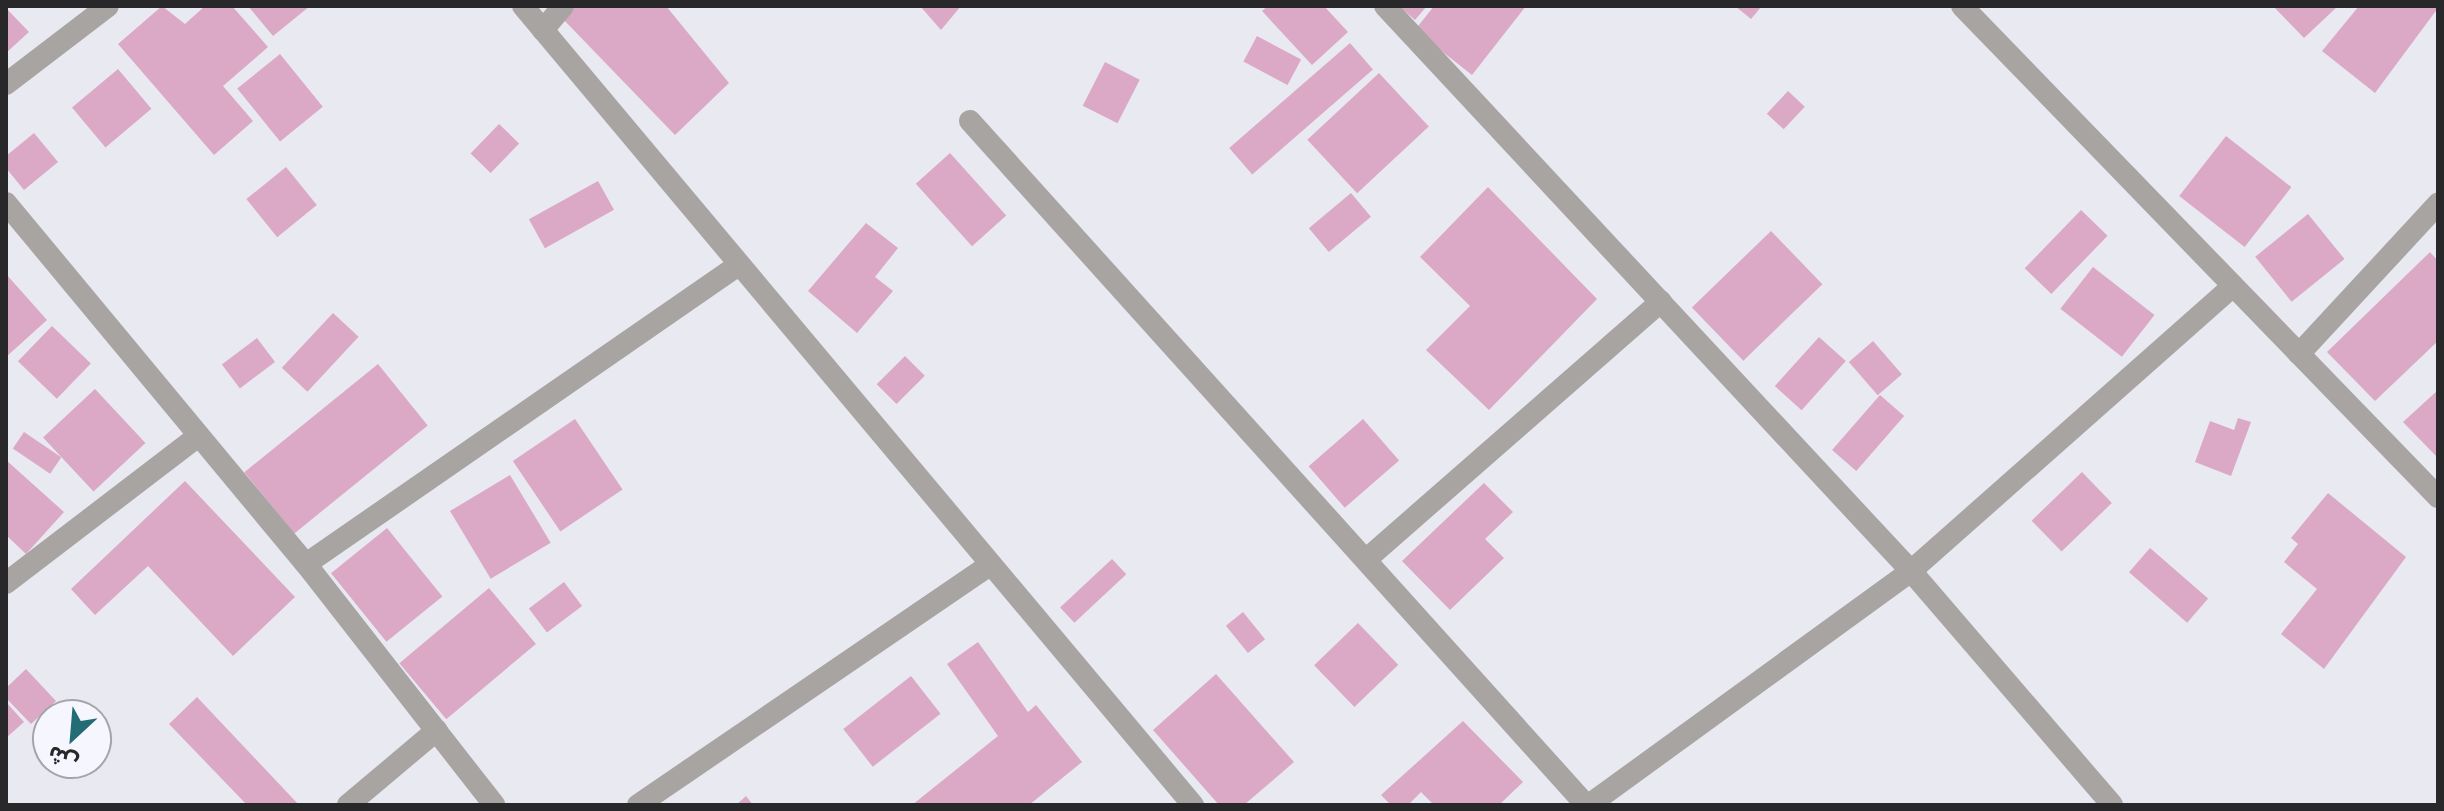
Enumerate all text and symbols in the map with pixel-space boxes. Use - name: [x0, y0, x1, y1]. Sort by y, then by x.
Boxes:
- north arrow: [32, 699, 112, 779]
- text: ش: [43, 740, 82, 777]

